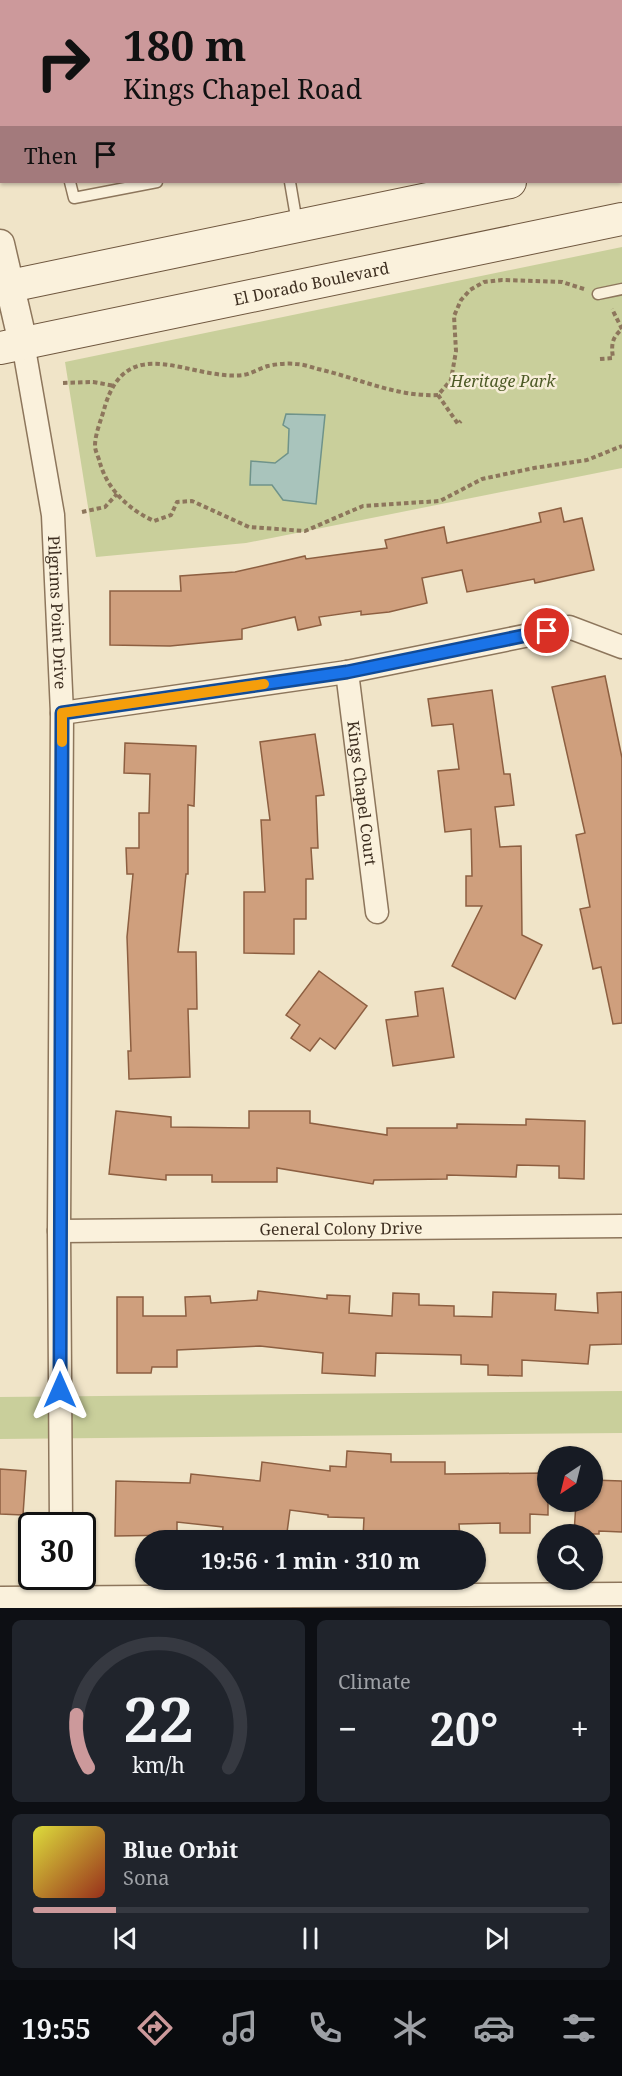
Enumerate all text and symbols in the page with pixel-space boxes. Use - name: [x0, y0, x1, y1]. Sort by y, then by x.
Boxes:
- text: 180 m: [123, 16, 247, 73]
- icon: right: [24, 24, 102, 102]
- text: Kings Chapel Road: [123, 70, 362, 107]
- icon: arrive: [89, 138, 122, 171]
- text: Then: [24, 140, 77, 170]
- street label: El Dorado Boulevard: [232, 257, 391, 310]
- park label: Heritage Park: [450, 370, 556, 392]
- street label: Pilgrims Point Drive: [43, 535, 72, 690]
- pin: [521, 605, 572, 656]
- icon: arrive: [530, 614, 563, 647]
- street label: Kings Chapel Court: [342, 719, 382, 867]
- street label: General Colony Drive: [259, 1217, 423, 1240]
- position arrow: [28, 1358, 92, 1422]
- north arrow: [537, 1446, 603, 1512]
- map controls: [537, 1446, 603, 1590]
- speed limit sign: 30: [18, 1512, 96, 1590]
- button: search: [537, 1524, 603, 1590]
- text: 19:56 · 1 min · 310 m: [201, 1545, 420, 1575]
- text: Climate: [338, 1668, 411, 1695]
- text: 22: [123, 1675, 194, 1760]
- text: 20°: [429, 1698, 498, 1759]
- text: −: [338, 1706, 357, 1751]
- text: +: [571, 1706, 589, 1751]
- text: km/h: [132, 1750, 185, 1779]
- text: Blue Orbit: [123, 1834, 238, 1864]
- text: Sona: [123, 1864, 170, 1891]
- icon: previous: [109, 1922, 142, 1955]
- icon: pause: [294, 1922, 327, 1955]
- icon: next: [480, 1922, 513, 1955]
- icon: directions: [134, 2007, 176, 2049]
- icon: music: [219, 2007, 261, 2049]
- icon: phone: [304, 2007, 346, 2049]
- icon: climate: [389, 2007, 431, 2049]
- icon: car: [473, 2007, 515, 2049]
- icon: filters: [558, 2007, 600, 2049]
- text: 19:55: [21, 2010, 91, 2047]

